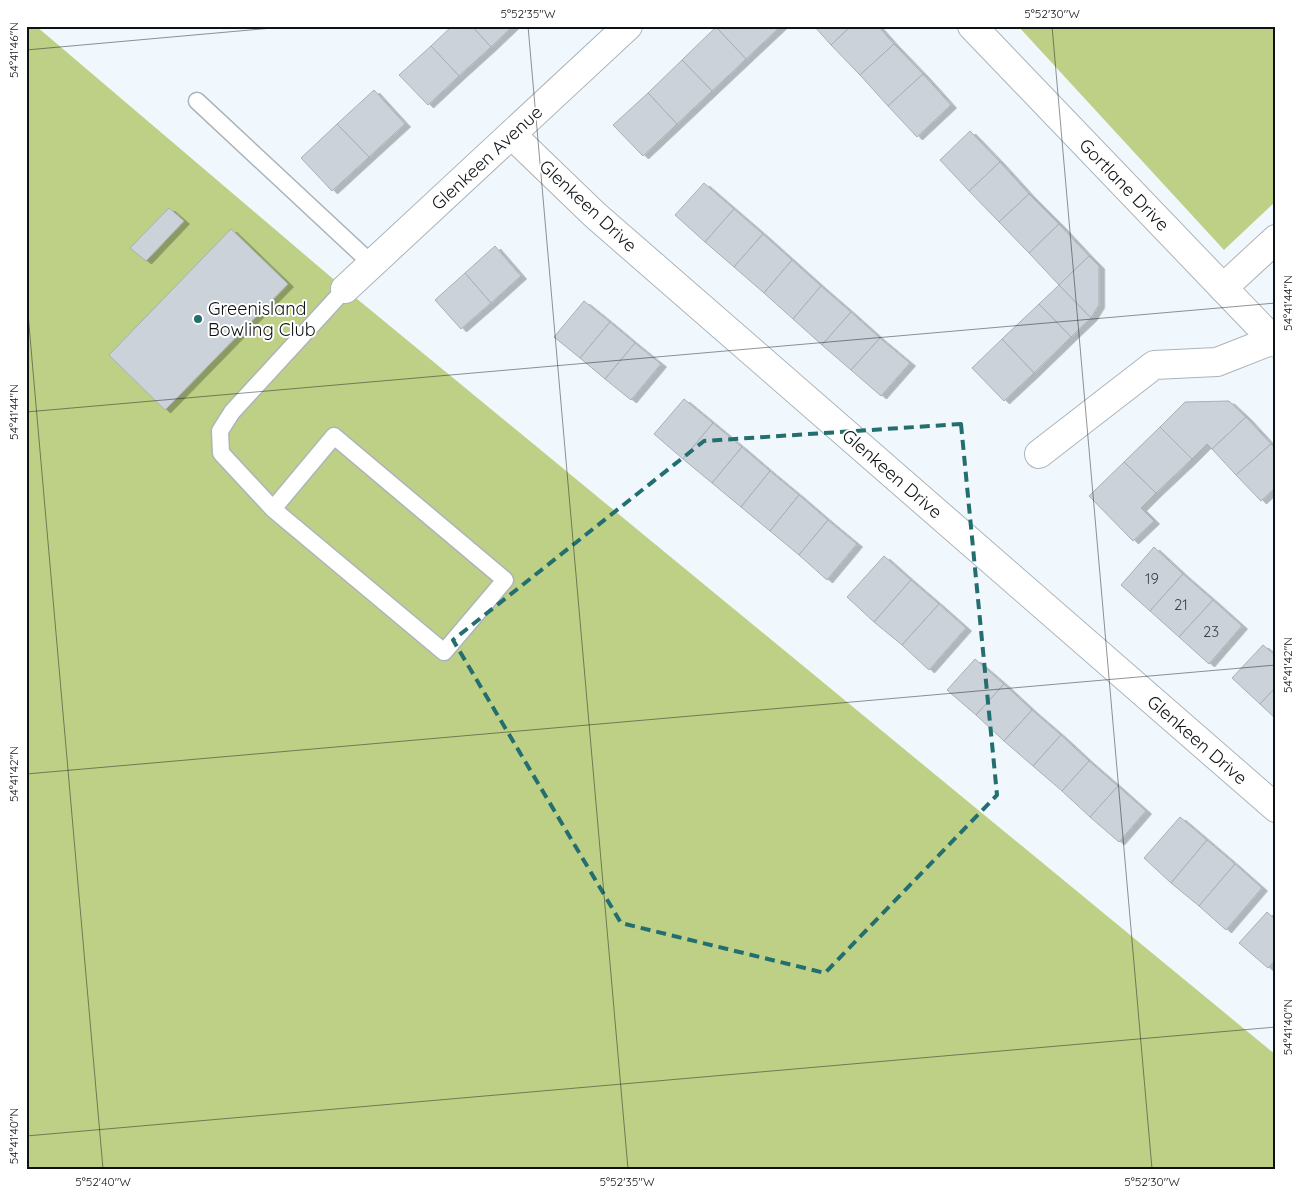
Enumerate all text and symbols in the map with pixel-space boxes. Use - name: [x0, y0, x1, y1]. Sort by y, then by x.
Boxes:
- text: 5°52'35"W: [500, 6, 556, 21]
- text: 5°52'30"W: [1024, 6, 1080, 21]
- text: 54°41'46"N: [6, 22, 21, 78]
- street label: Glenkeen Avenue: [426, 100, 547, 215]
- street label: Gortlane Drive: [1074, 133, 1174, 236]
- street label: Glenkeen Drive: [535, 155, 642, 257]
- text: 54°41'44"N: [1280, 275, 1295, 331]
- place label: Greenisland Bowling Club: [208, 297, 316, 341]
- marker: Greenisland Bowling Club: [192, 313, 204, 325]
- text: 54°41'44"N: [6, 384, 21, 440]
- street label: Glenkeen Drive: [838, 424, 947, 523]
- house number: 19: [1145, 569, 1159, 588]
- house number: 21: [1174, 595, 1188, 614]
- house number: 23: [1203, 622, 1219, 641]
- text: 54°41'42"N: [1280, 637, 1295, 693]
- street label: Glenkeen Drive: [1143, 690, 1252, 789]
- text: 54°41'42"N: [6, 746, 21, 802]
- text: 54°41'40"N: [1280, 999, 1295, 1055]
- text: 54°41'40"N: [6, 1108, 21, 1164]
- text: 5°52'40"W: [75, 1174, 131, 1189]
- text: 5°52'35"W: [599, 1174, 655, 1189]
- text: 5°52'30"W: [1124, 1174, 1180, 1189]

